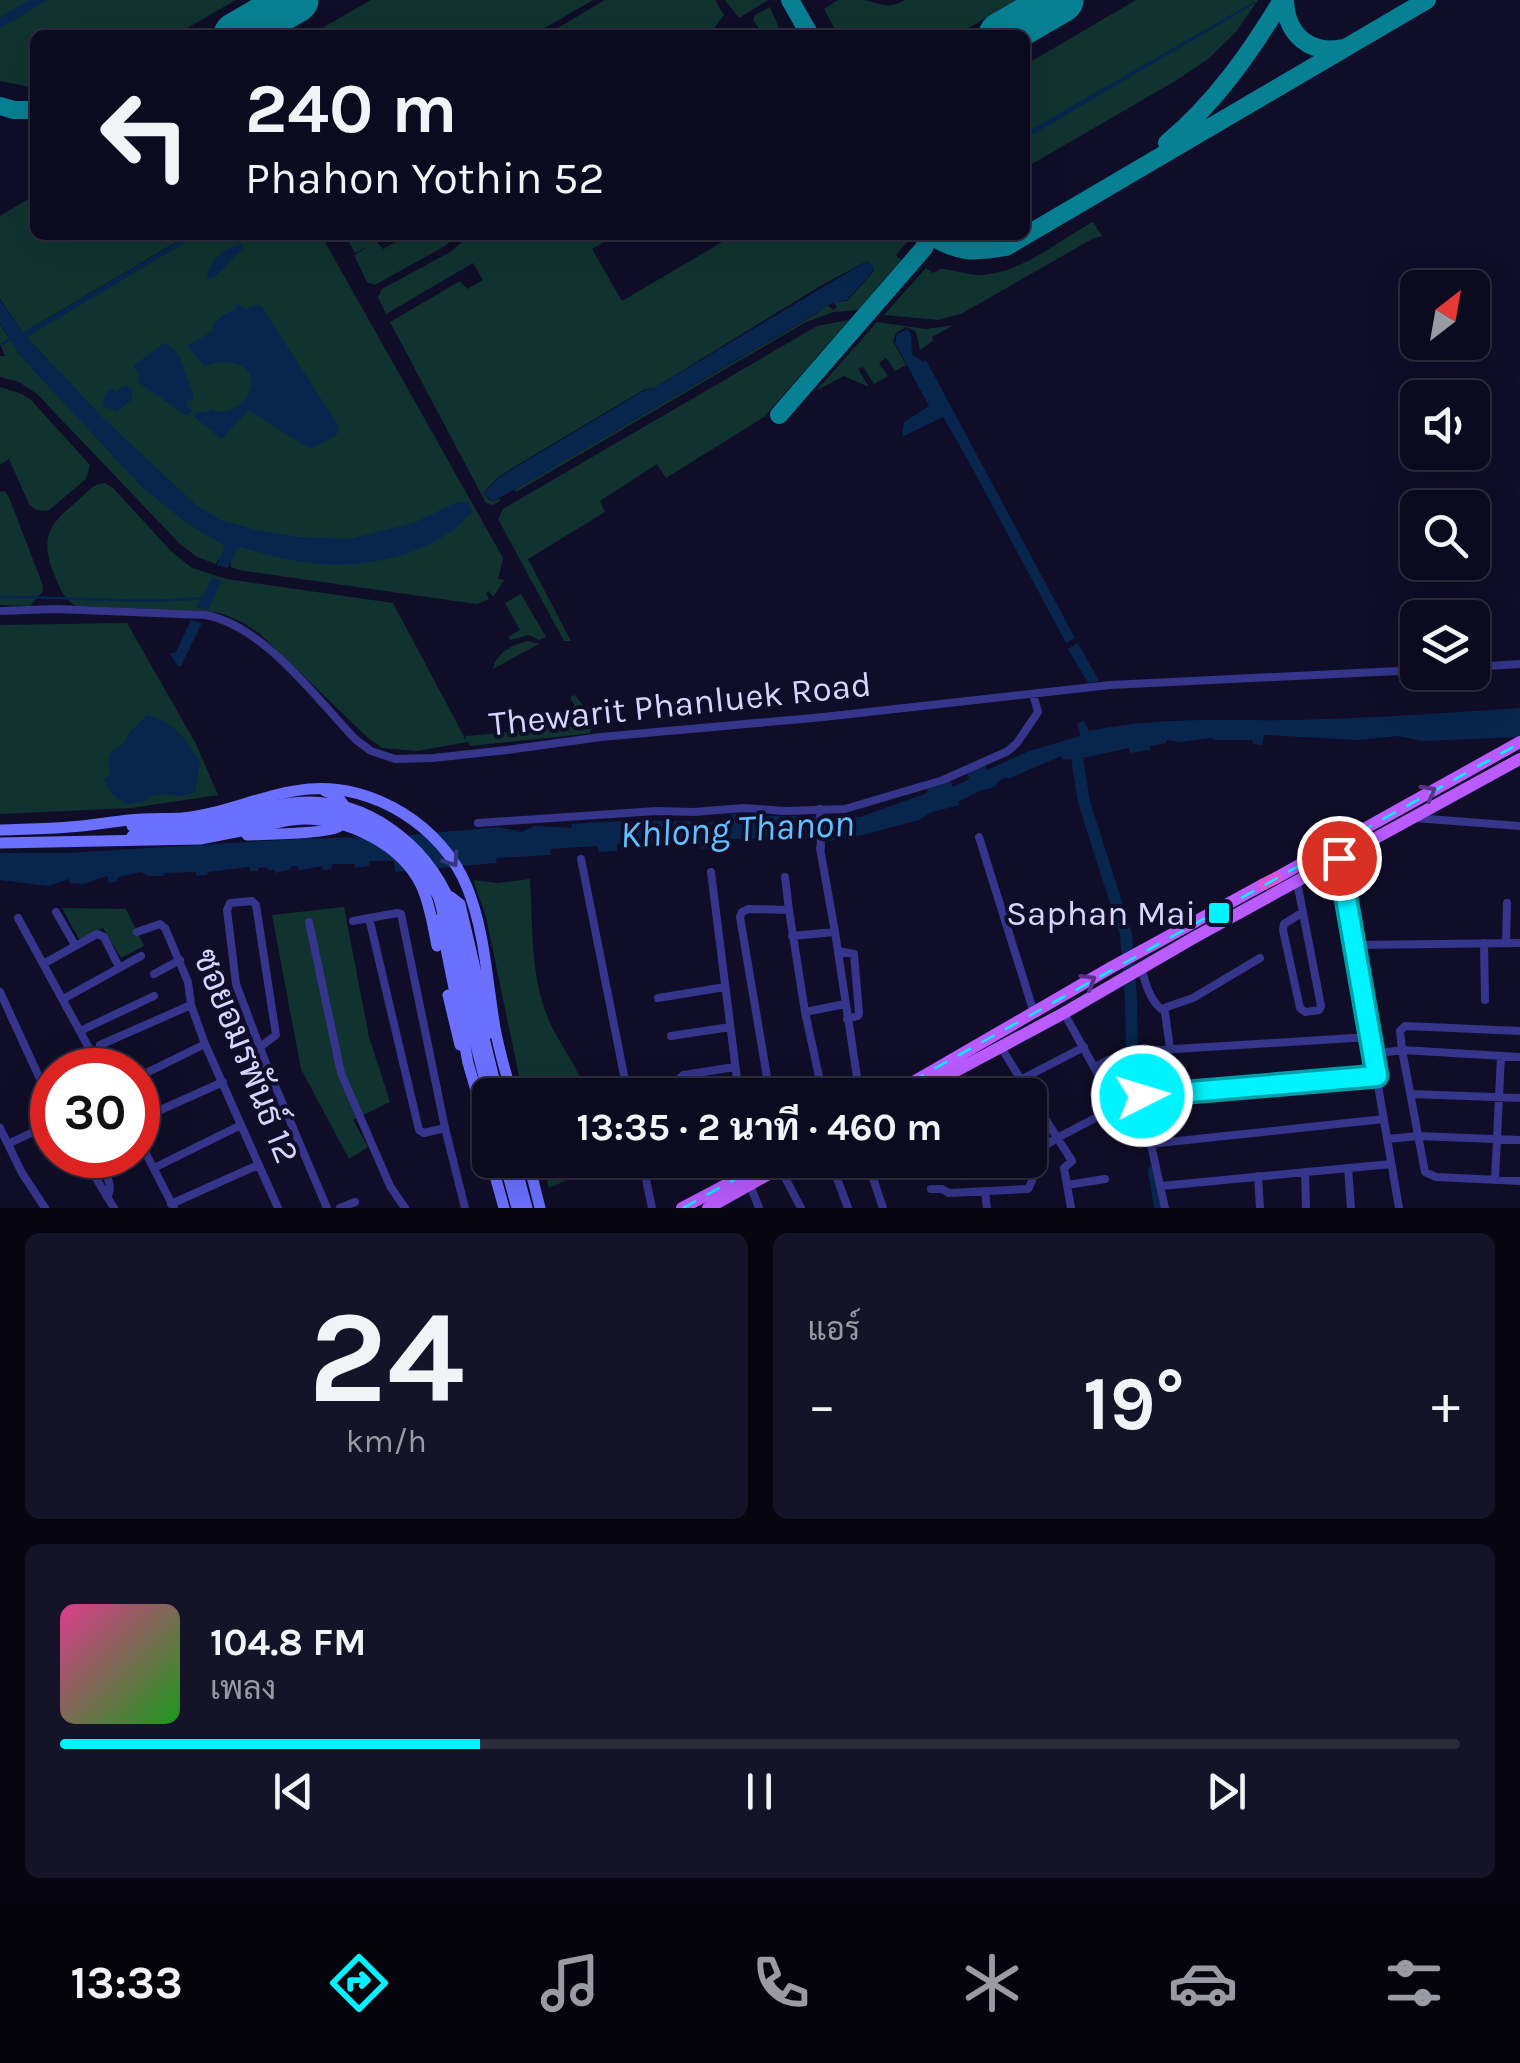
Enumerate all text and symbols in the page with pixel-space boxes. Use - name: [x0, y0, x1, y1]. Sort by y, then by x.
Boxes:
- text: 240 m: [245, 68, 457, 150]
- icon: left: [80, 70, 210, 200]
- text: Phahon Yothin 52: [245, 152, 605, 204]
- north arrow: [1400, 270, 1490, 360]
- map controls: [1400, 270, 1490, 690]
- button: sound: [1400, 380, 1490, 470]
- button: search: [1400, 490, 1490, 580]
- button: layers: [1400, 600, 1490, 690]
- street label: Thewarit Phanluek Road: [487, 664, 873, 744]
- one-way arrow: [1418, 785, 1436, 805]
- water label: Khlong Thanon: [619, 800, 855, 858]
- pin: [1297, 816, 1382, 901]
- icon: arrive: [1312, 831, 1367, 886]
- one-way arrow: [439, 850, 458, 868]
- place label: Saphan Mai: [1006, 893, 1196, 934]
- marker: Saphan Mai: [1206, 900, 1232, 926]
- street label: ซอยอมรพันธ์ 12: [184, 942, 310, 1169]
- one-way arrow: [1078, 974, 1096, 993]
- position arrow: [1090, 1044, 1194, 1148]
- speed limit sign: 30: [30, 1048, 160, 1178]
- text: 13:35 · 2 นาที · 460 m: [577, 1105, 942, 1150]
- text: 24: [308, 1282, 464, 1434]
- text: แอร์: [808, 1311, 860, 1348]
- text: 19°: [1083, 1360, 1185, 1448]
- text: −: [808, 1373, 836, 1437]
- text: +: [1431, 1373, 1460, 1437]
- text: km/h: [346, 1423, 427, 1460]
- text: 104.8 FM: [210, 1620, 367, 1665]
- text: เพลง: [210, 1670, 276, 1707]
- icon: previous: [266, 1764, 321, 1819]
- icon: pause: [732, 1764, 787, 1819]
- icon: next: [1199, 1764, 1254, 1819]
- icon: directions: [324, 1948, 394, 2018]
- icon: music: [535, 1948, 605, 2018]
- icon: phone: [746, 1948, 816, 2018]
- icon: climate: [957, 1948, 1027, 2018]
- icon: car: [1168, 1948, 1238, 2018]
- icon: filters: [1379, 1948, 1449, 2018]
- text: 13:33: [71, 1957, 183, 2009]

